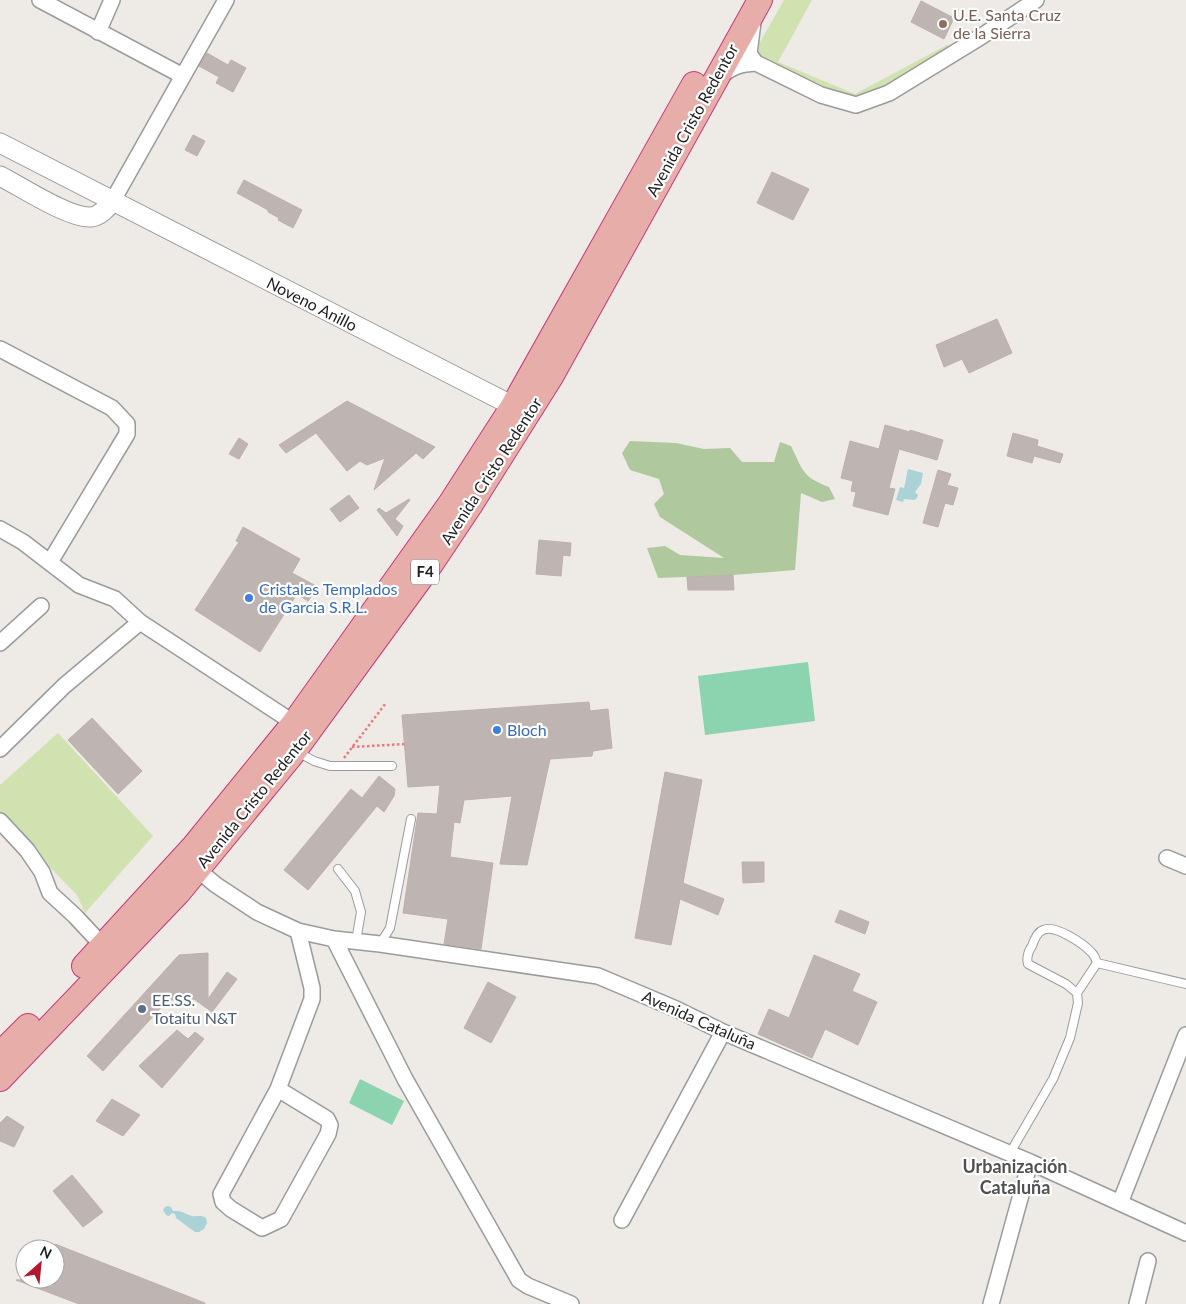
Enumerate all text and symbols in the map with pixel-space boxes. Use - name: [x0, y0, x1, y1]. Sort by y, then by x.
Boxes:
- place label: U.E. Santa Cruz de la Sierra: [953, 5, 1061, 42]
- marker: U.E. Santa Cruz de la Sierra: [937, 18, 949, 30]
- street label: Avenida Cristo Redentor: [642, 40, 741, 199]
- street label: Noveno Anillo: [264, 273, 361, 335]
- street label: Avenida Cristo Redentor: [436, 394, 545, 548]
- road number: F4: [411, 560, 439, 584]
- place label: Cristales Templados de Garcia S.R.L.: [259, 579, 398, 616]
- marker: Cristales Templados de Garcia S.R.L.: [243, 592, 255, 604]
- place label: Bloch: [507, 720, 547, 739]
- marker: Bloch: [491, 724, 503, 736]
- street label: Avenida Cristo Redentor: [192, 726, 315, 871]
- street label: Avenida Cataluña: [639, 986, 759, 1053]
- place label: EE.SS. Totaitu N&T: [152, 990, 238, 1027]
- marker: EE.SS. Totaitu N&T: [136, 1003, 148, 1015]
- district label: Urbanización Cataluña: [962, 1155, 1068, 1198]
- north arrow: [15, 1239, 65, 1289]
- text: N: [37, 1242, 55, 1262]

